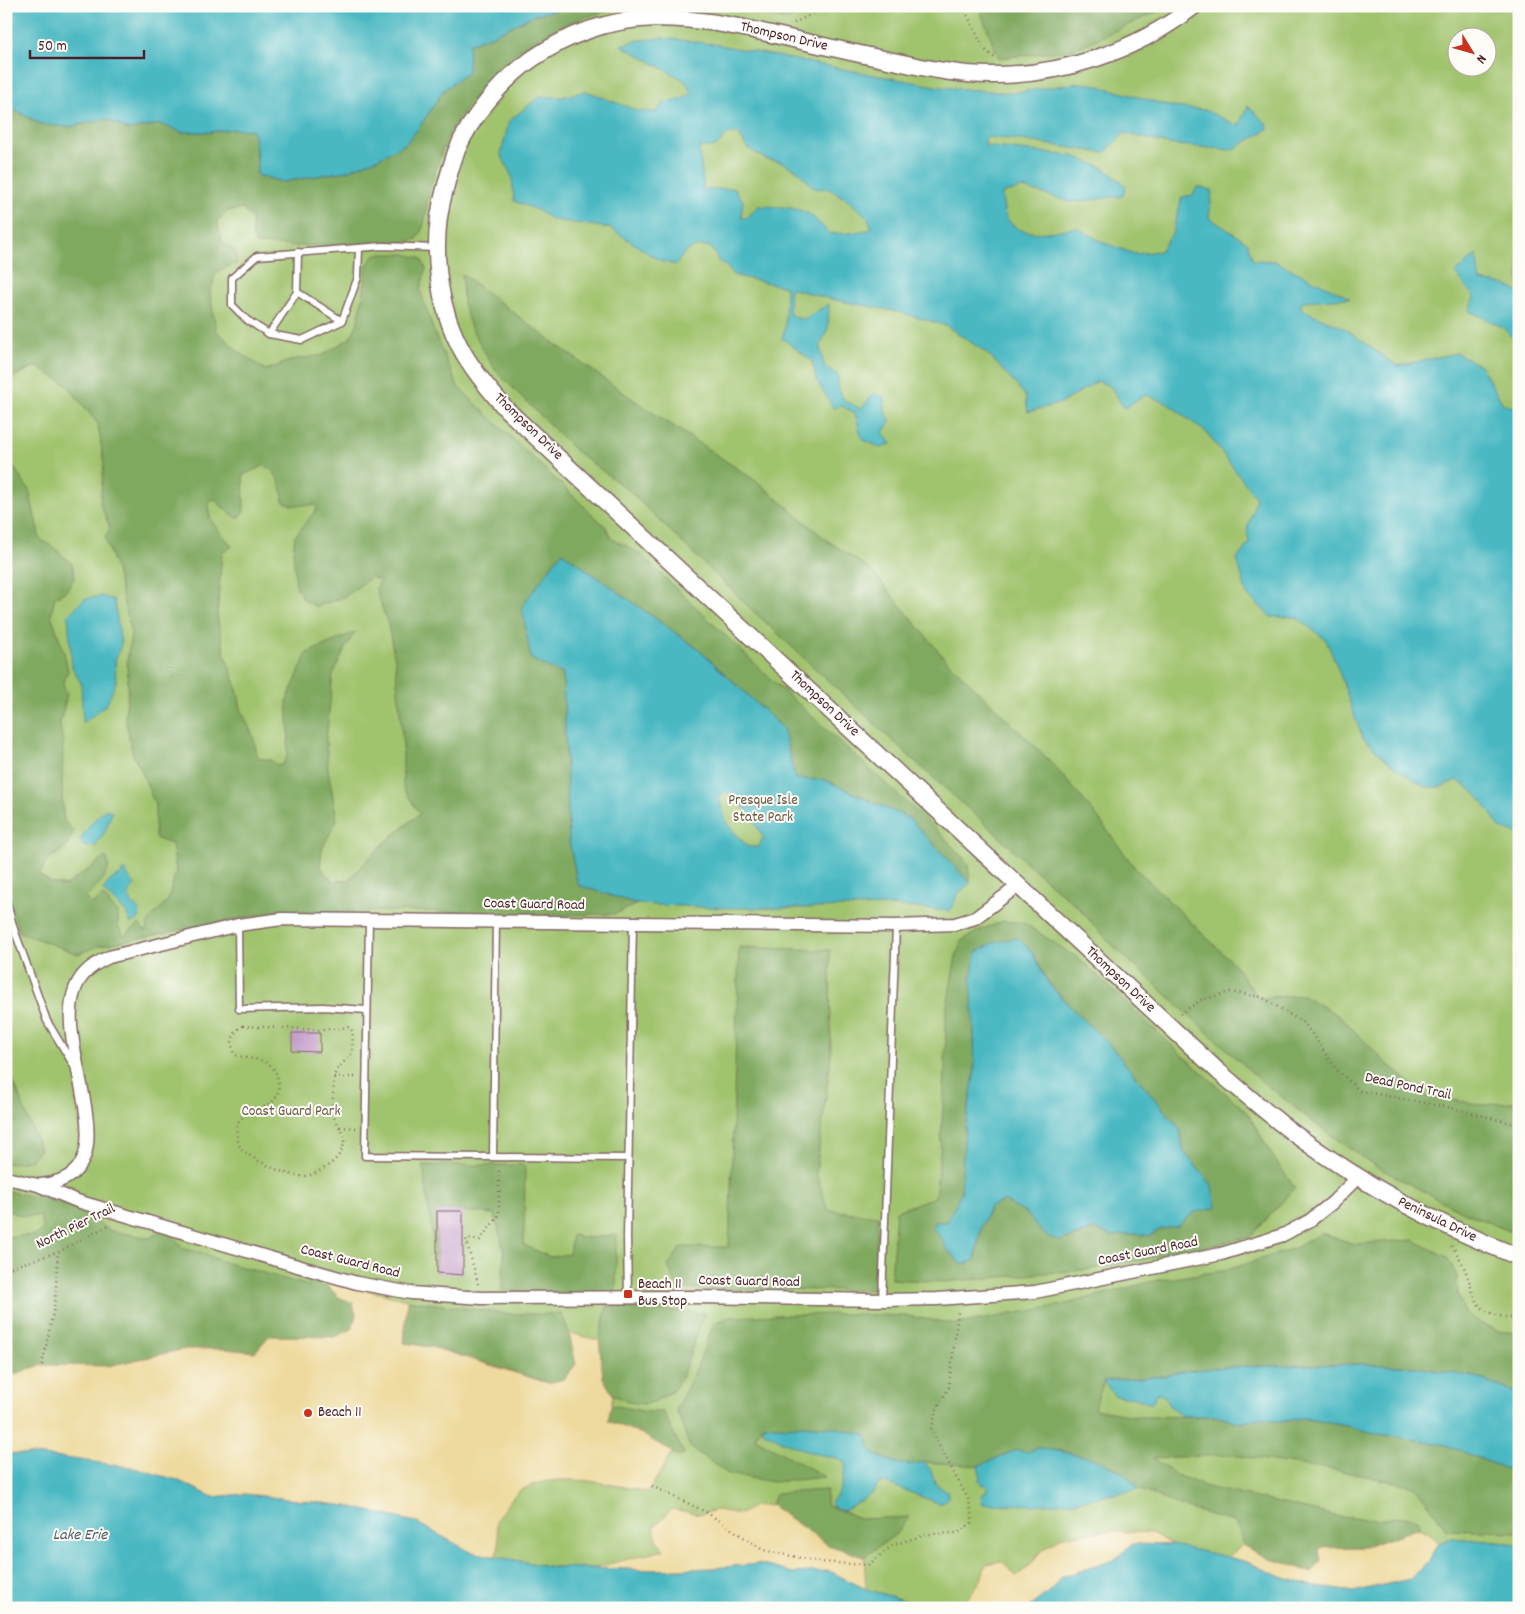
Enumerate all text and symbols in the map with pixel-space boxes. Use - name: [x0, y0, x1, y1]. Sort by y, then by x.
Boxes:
- street label: Thompson Drive: [738, 16, 830, 58]
- scale bar: [30, 28, 144, 60]
- north arrow: [1448, 28, 1498, 78]
- text: 50 m: [38, 36, 67, 58]
- text: N: [1471, 50, 1491, 67]
- street label: Thompson Drive: [488, 388, 568, 466]
- street label: Thompson Drive: [784, 666, 864, 743]
- park label: Presque Isle State Park: [728, 790, 798, 829]
- street label: Coast Guard Road: [483, 893, 585, 917]
- street label: Thompson Drive: [1080, 942, 1160, 1019]
- street label: Dead Pond Trail: [1363, 1067, 1454, 1107]
- park label: Coast Guard Park: [241, 1101, 341, 1123]
- street label: Peninsula Drive: [1394, 1191, 1481, 1249]
- street label: North Pier Trail: [33, 1198, 120, 1256]
- street label: Coast Guard Road: [1096, 1232, 1200, 1272]
- street label: Coast Guard Road: [298, 1239, 402, 1285]
- street label: Coast Guard Road: [698, 1270, 800, 1294]
- place label: Beach 11 Bus Stop: [638, 1274, 687, 1313]
- marker: Beach 11 Bus Stop: [622, 1288, 634, 1300]
- place label: Beach 11: [318, 1402, 362, 1424]
- marker: Beach 11: [302, 1407, 314, 1419]
- water label: Lake Erie: [53, 1524, 108, 1547]

